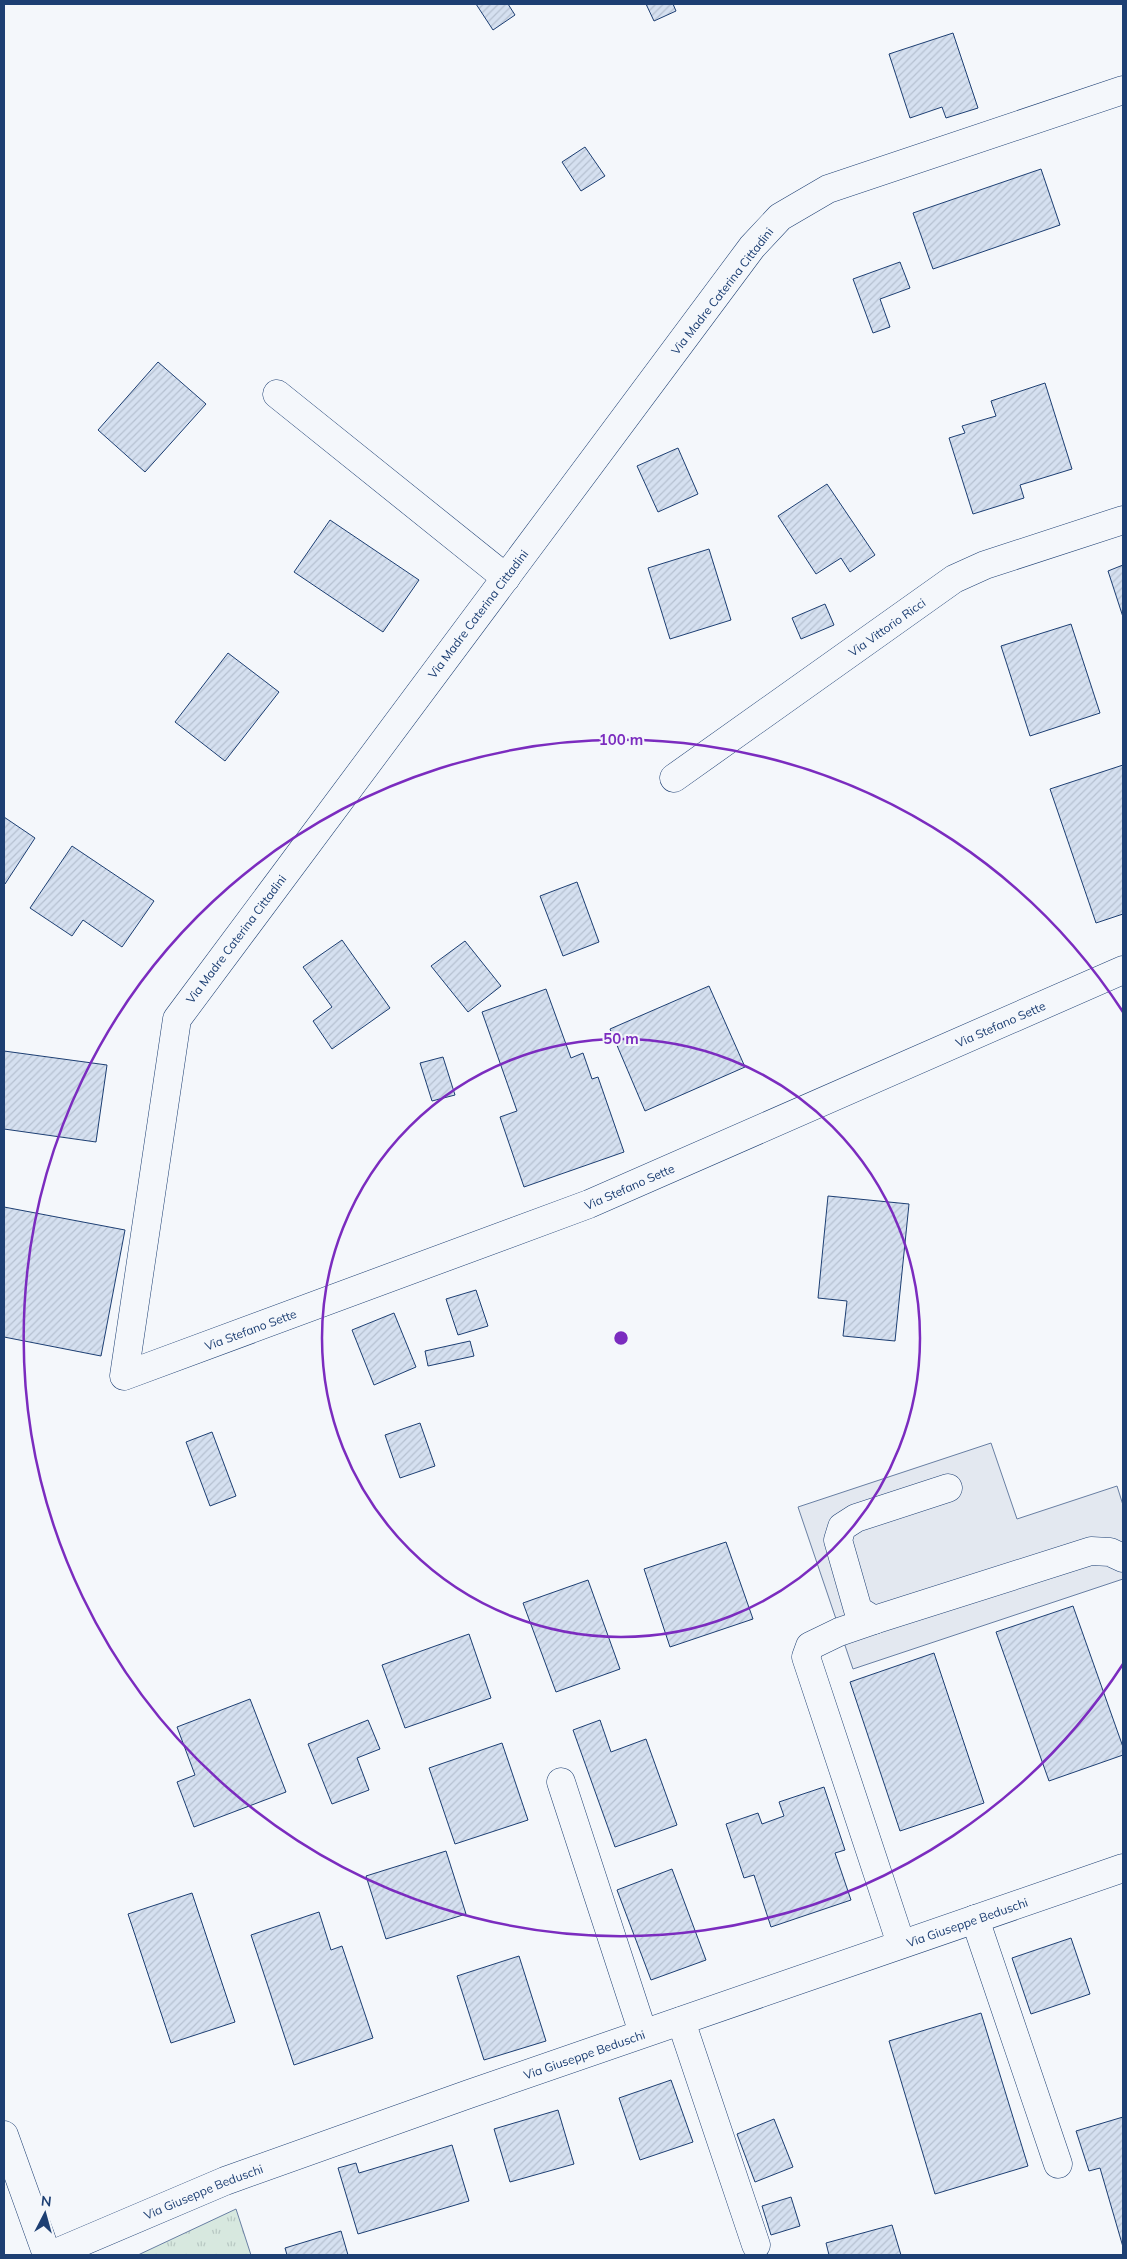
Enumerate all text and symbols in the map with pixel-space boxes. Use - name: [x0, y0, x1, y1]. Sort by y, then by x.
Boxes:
- street label: Via Madre Caterina Cittadini: [668, 224, 776, 358]
- street label: Via Madre Caterina Cittadini: [425, 547, 531, 681]
- street label: Via Vittorio Ricci: [845, 594, 928, 659]
- text: 100 m: [599, 730, 643, 749]
- street label: Via Madre Caterina Cittadini: [183, 872, 289, 1006]
- street label: Via Stefano Sette: [953, 998, 1047, 1050]
- text: 50 m: [603, 1029, 639, 1048]
- street label: Via Stefano Sette: [582, 1160, 677, 1213]
- street label: Via Stefano Sette: [202, 1305, 298, 1353]
- centre of rings: [612, 1329, 630, 1347]
- street label: Via Giuseppe Beduschi: [904, 1894, 1030, 1950]
- street label: Via Giuseppe Beduschi: [522, 2026, 647, 2082]
- street label: Via Giuseppe Beduschi: [141, 2161, 265, 2222]
- north arrow: [20, 2189, 70, 2239]
- text: N: [40, 2192, 53, 2211]

